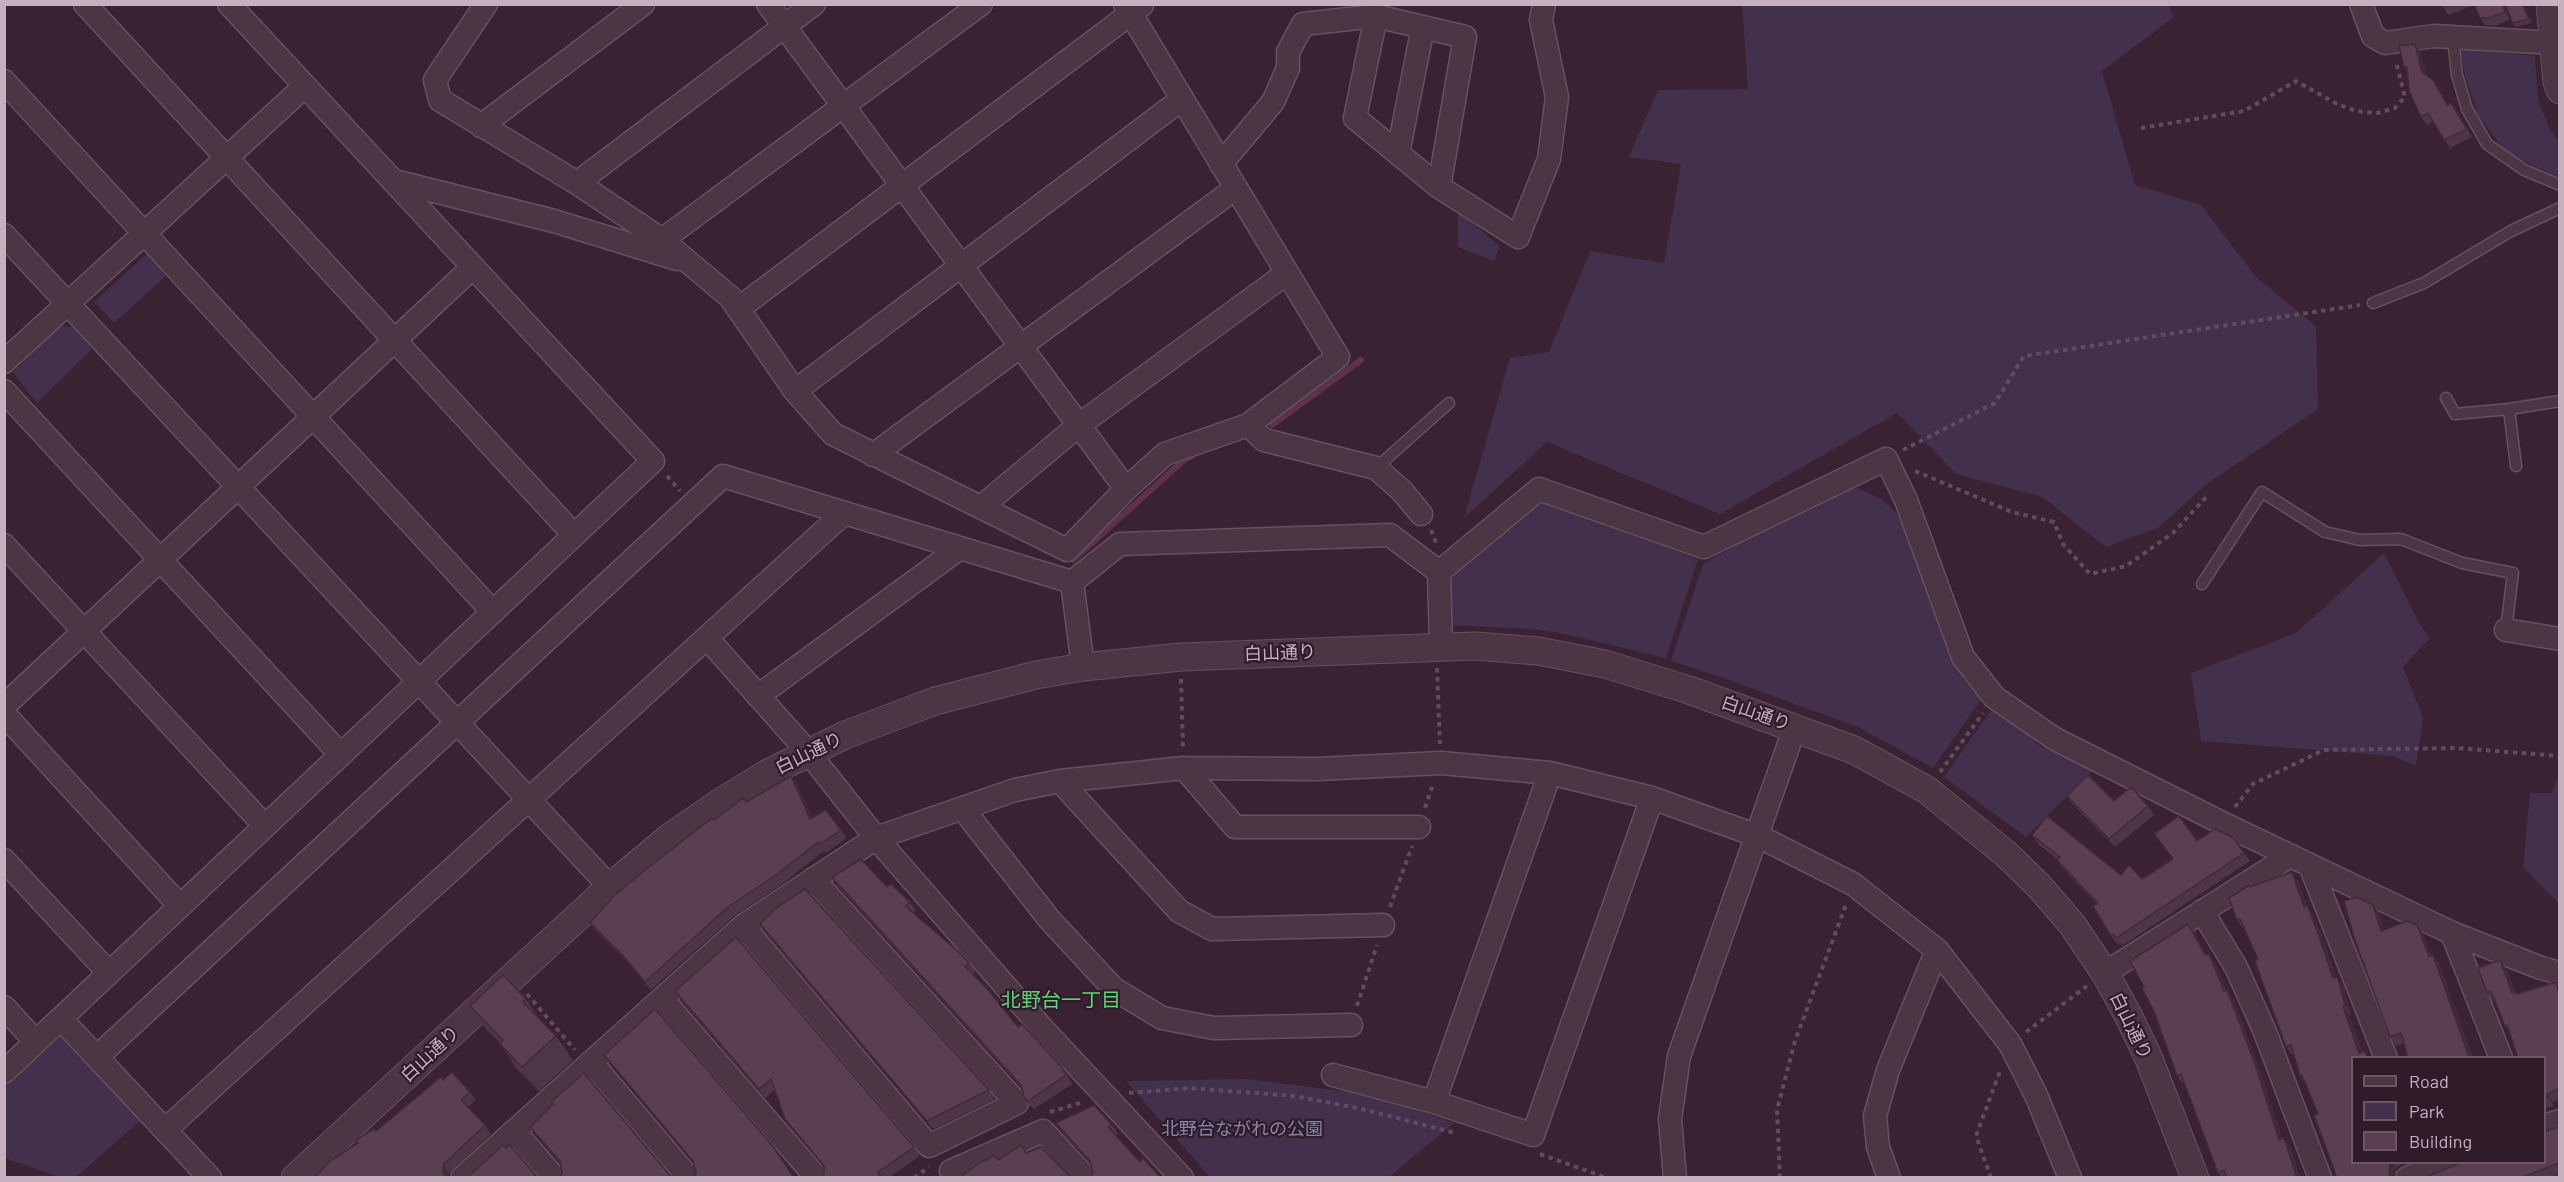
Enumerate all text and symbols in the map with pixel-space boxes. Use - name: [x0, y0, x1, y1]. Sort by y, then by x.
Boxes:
- street label: 白山通り: [1244, 641, 1316, 665]
- street label: 白山通り: [1718, 691, 1794, 735]
- street label: 白山通り: [772, 728, 846, 778]
- district label: 北野台一丁目: [1001, 988, 1121, 1012]
- street label: 白山通り: [2106, 989, 2156, 1063]
- street label: 白山通り: [396, 1022, 464, 1086]
- legend: [2351, 1056, 2546, 1164]
- text: Road: [2409, 1070, 2449, 1092]
- text: Park: [2409, 1100, 2444, 1122]
- park label: 北野台ながれの公園: [1161, 1118, 1323, 1140]
- text: Building: [2409, 1130, 2472, 1152]

